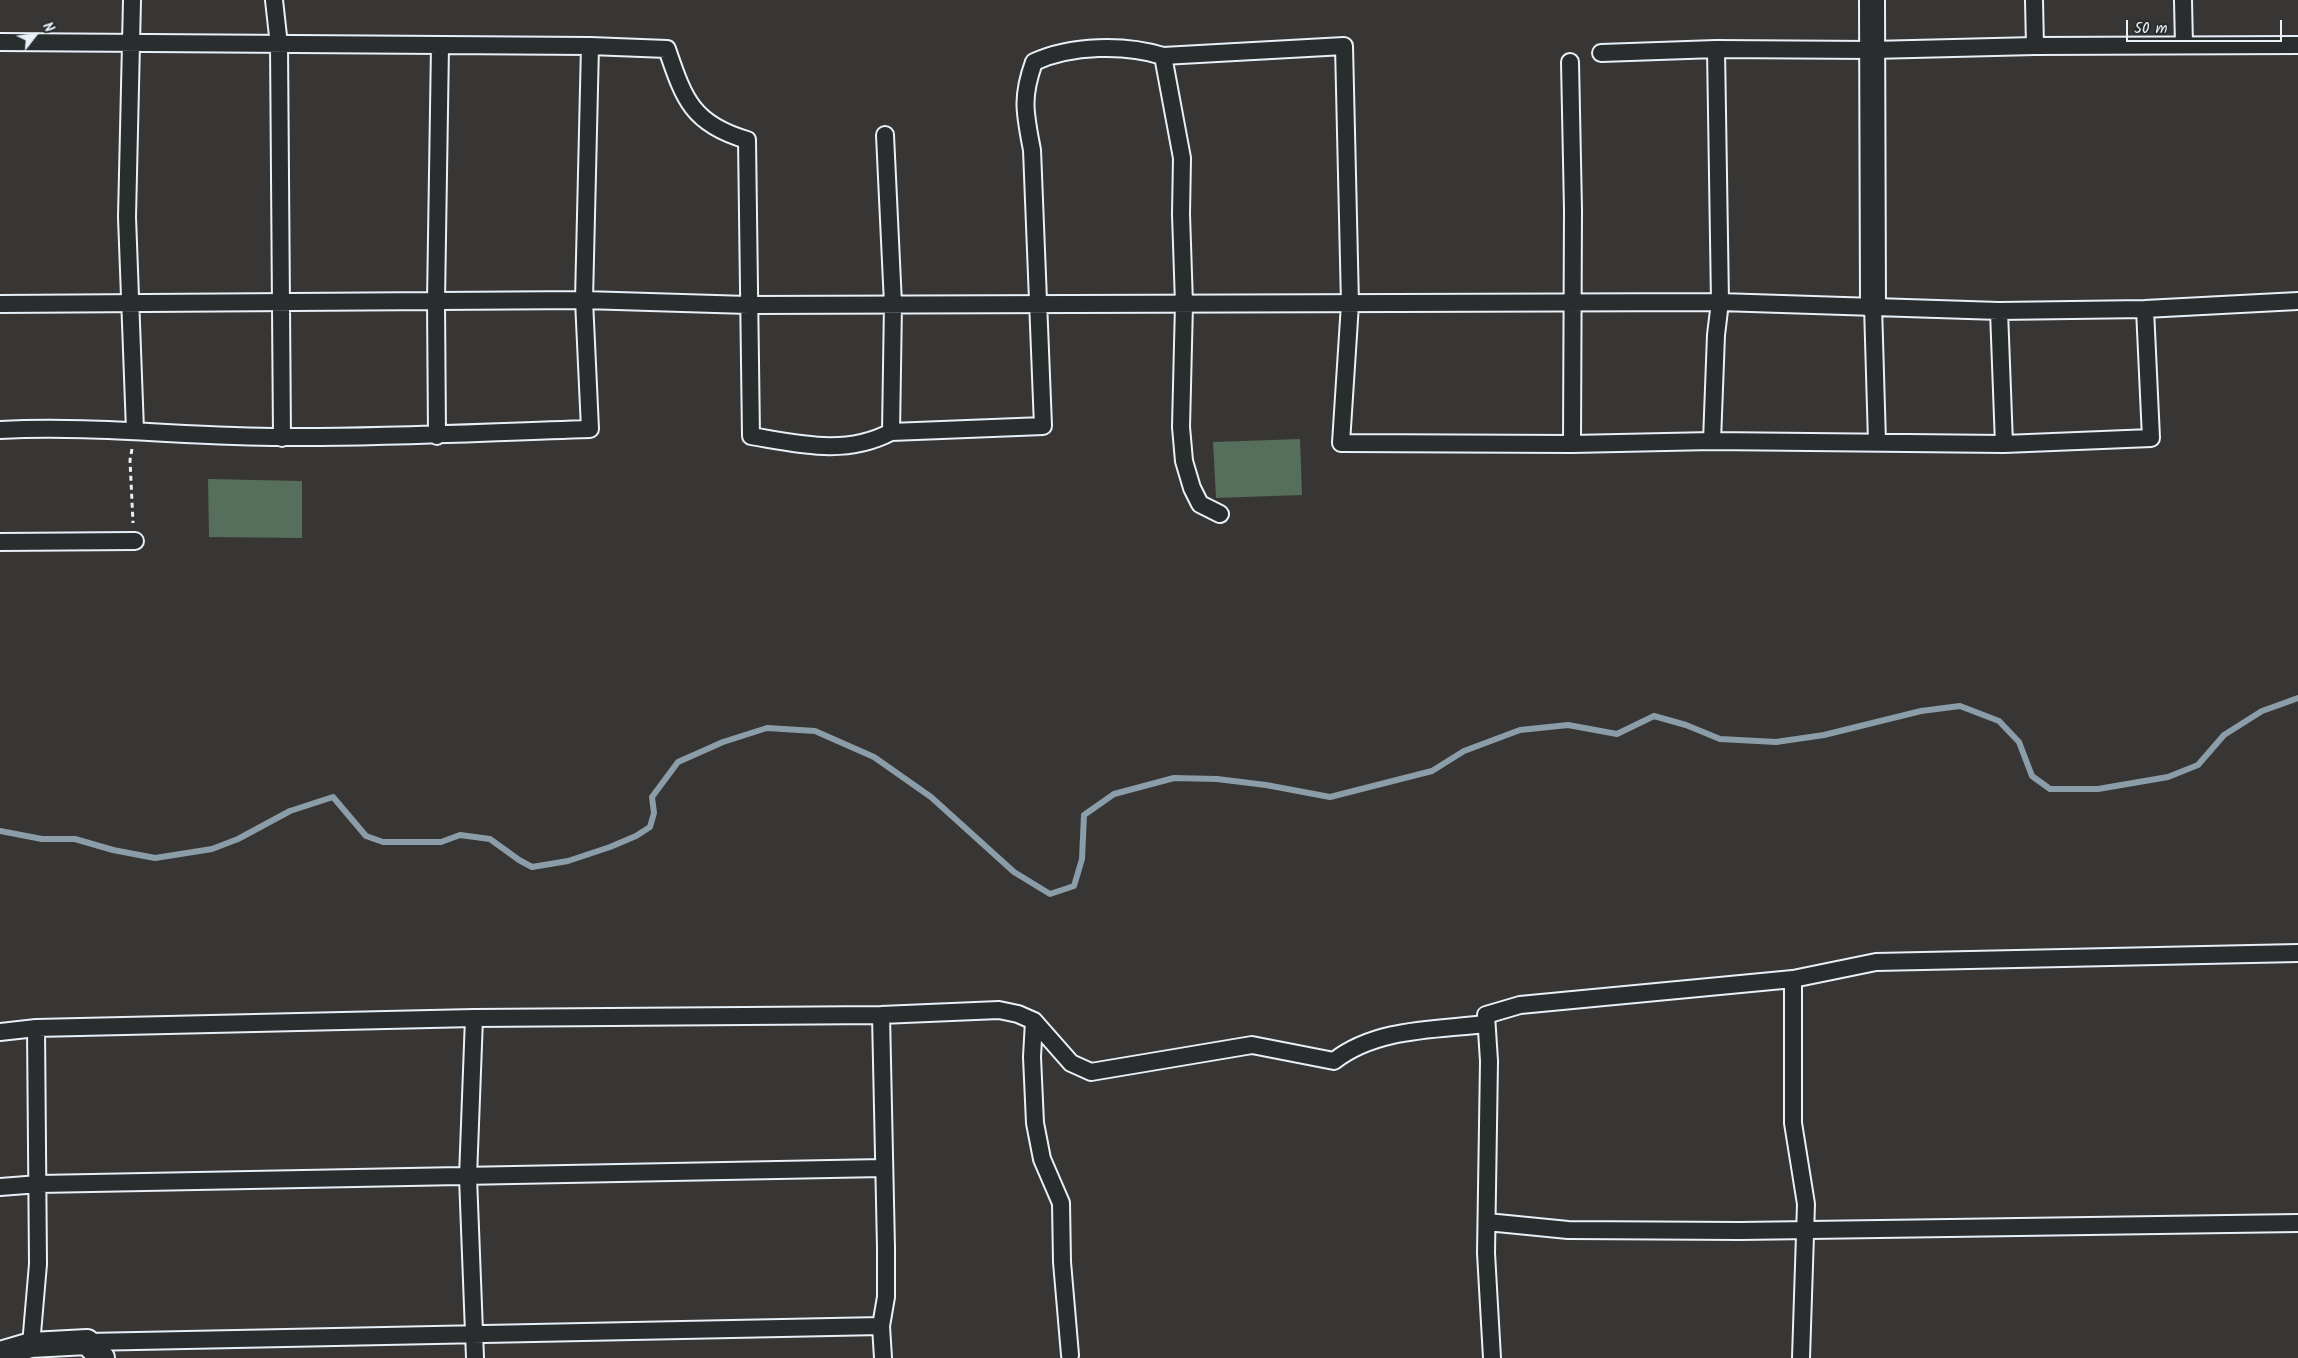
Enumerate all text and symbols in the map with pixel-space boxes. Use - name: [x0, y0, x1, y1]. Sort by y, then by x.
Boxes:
- north arrow: [10, 10, 60, 60]
- scale bar: [2128, 10, 2284, 42]
- text: 50 m: [2134, 17, 2168, 41]
- text: N: [36, 18, 60, 37]

